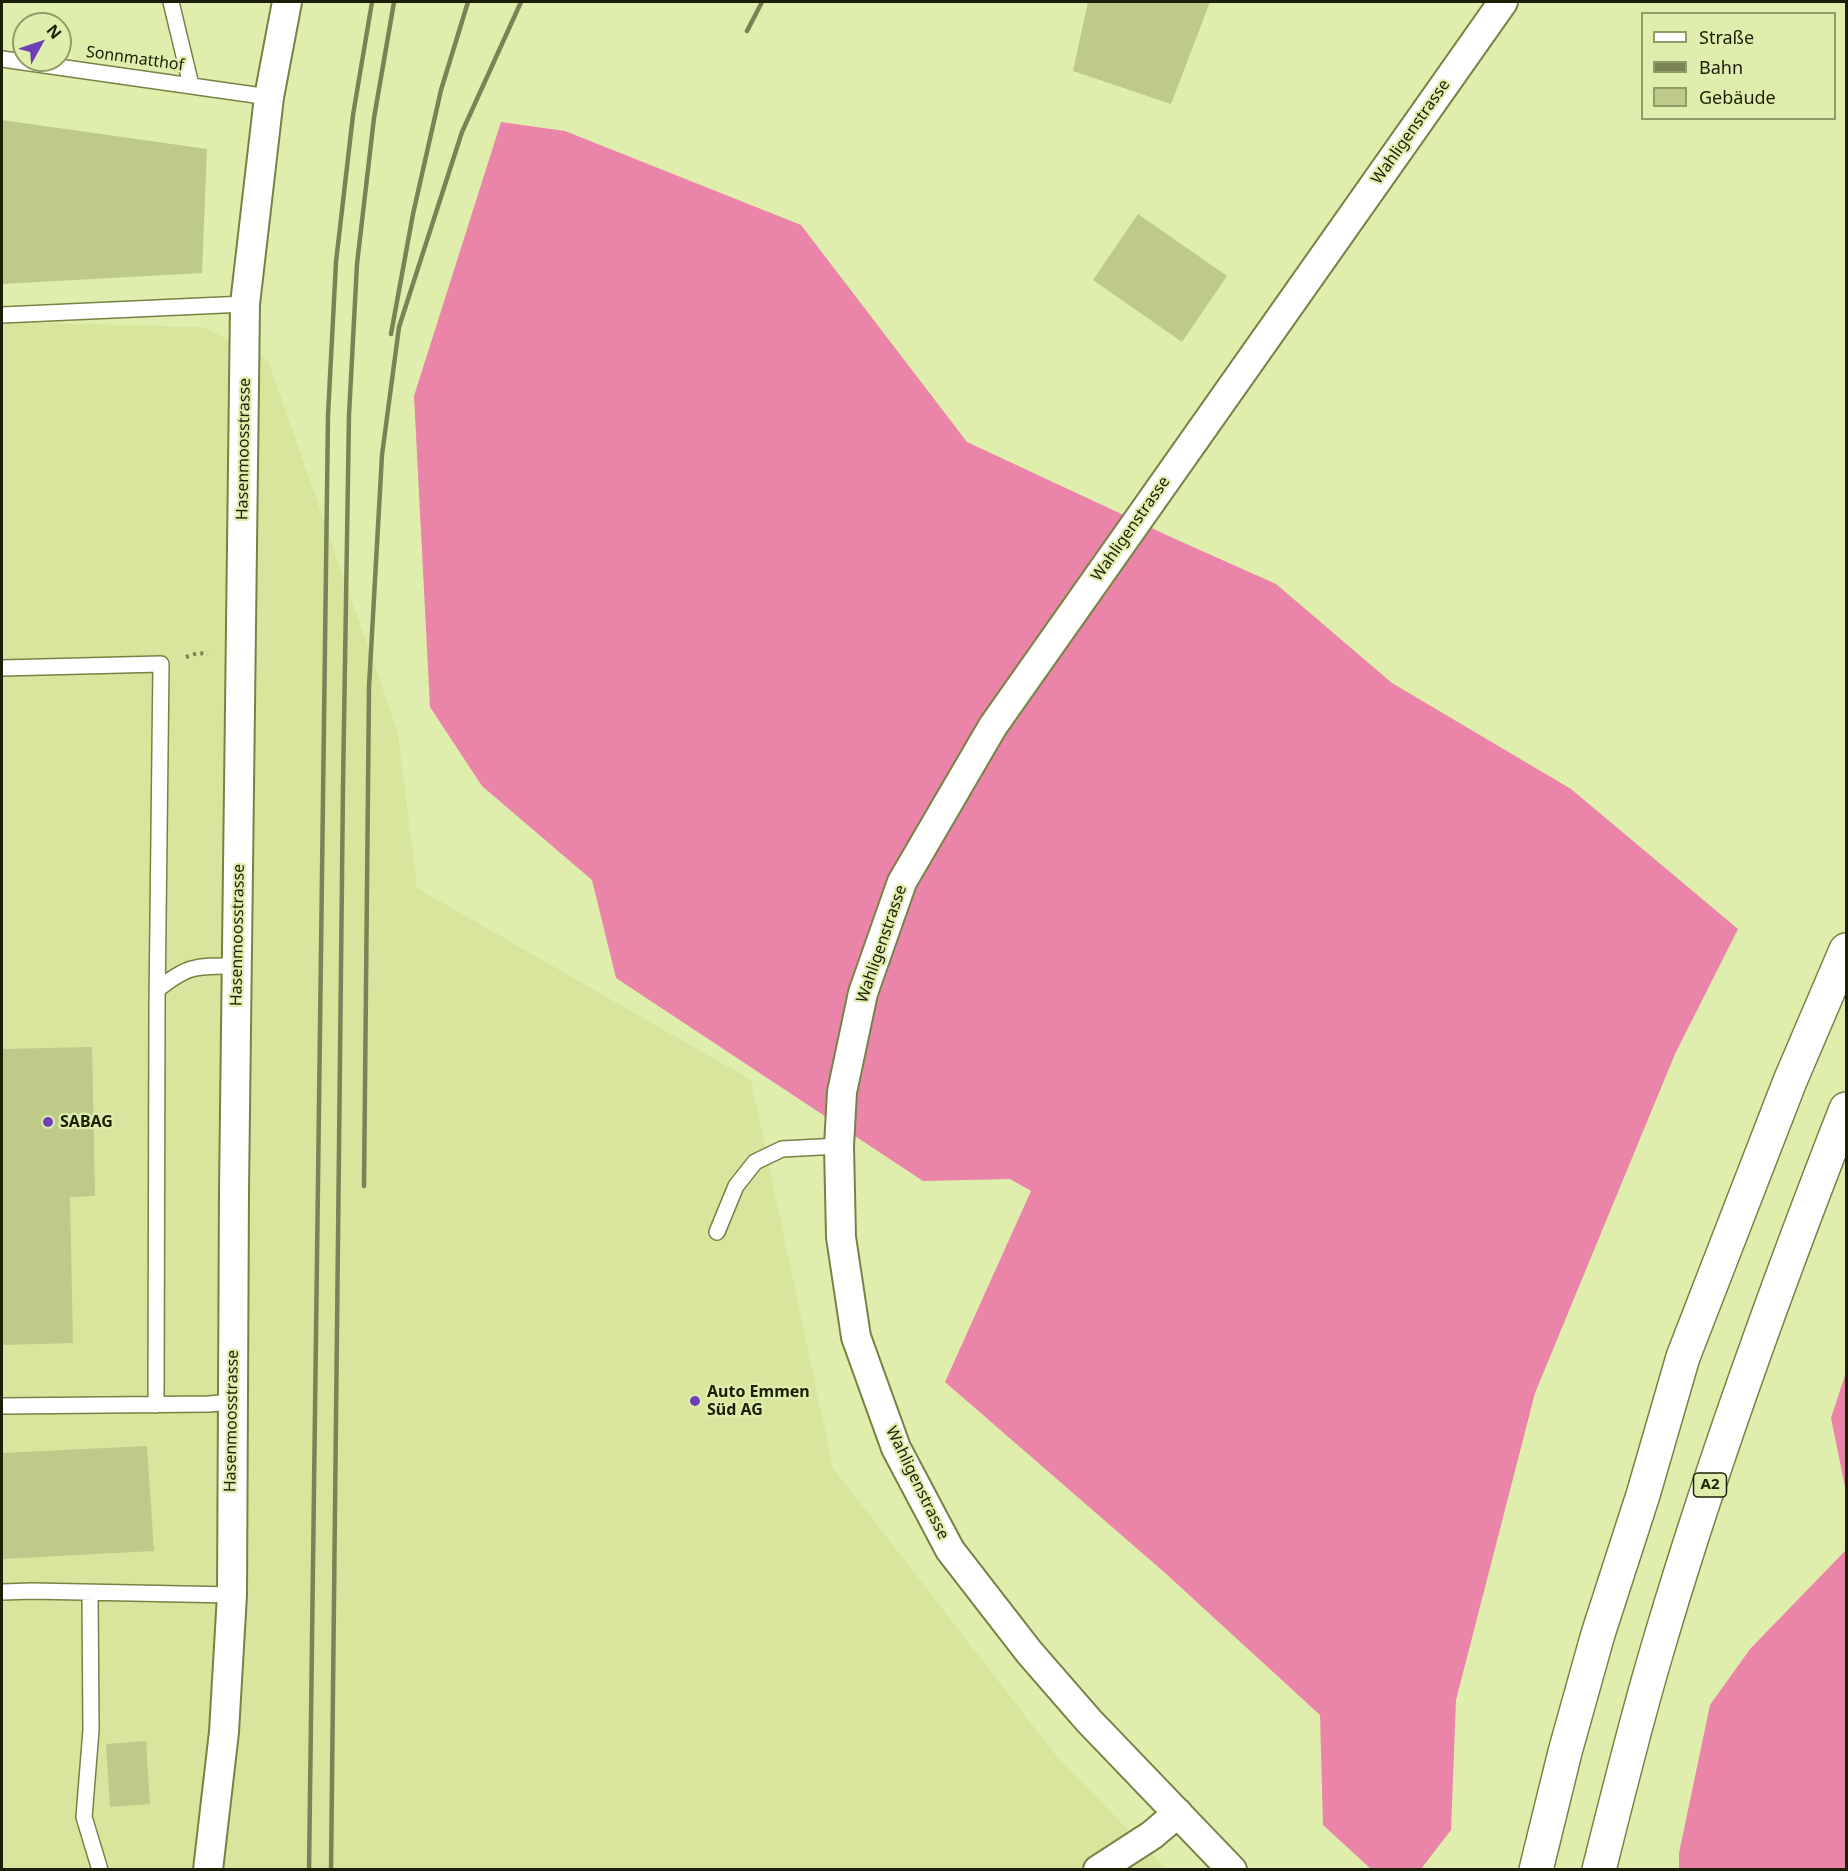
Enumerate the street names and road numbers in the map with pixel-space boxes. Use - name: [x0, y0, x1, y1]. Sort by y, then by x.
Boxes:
- street label: Sonnmatthof: [85, 43, 185, 75]
- street label: Wahligenstrasse: [1368, 76, 1454, 188]
- street label: Hasenmoosstrasse: [233, 378, 255, 520]
- street label: Wahligenstrasse: [1088, 473, 1174, 585]
- street label: Hasenmoosstrasse: [227, 864, 249, 1006]
- street label: Wahligenstrasse: [853, 882, 911, 1006]
- street label: Hasenmoosstrasse: [221, 1350, 243, 1492]
- street label: Wahligenstrasse: [881, 1423, 953, 1543]
- road number: A2: [1694, 1473, 1726, 1497]

